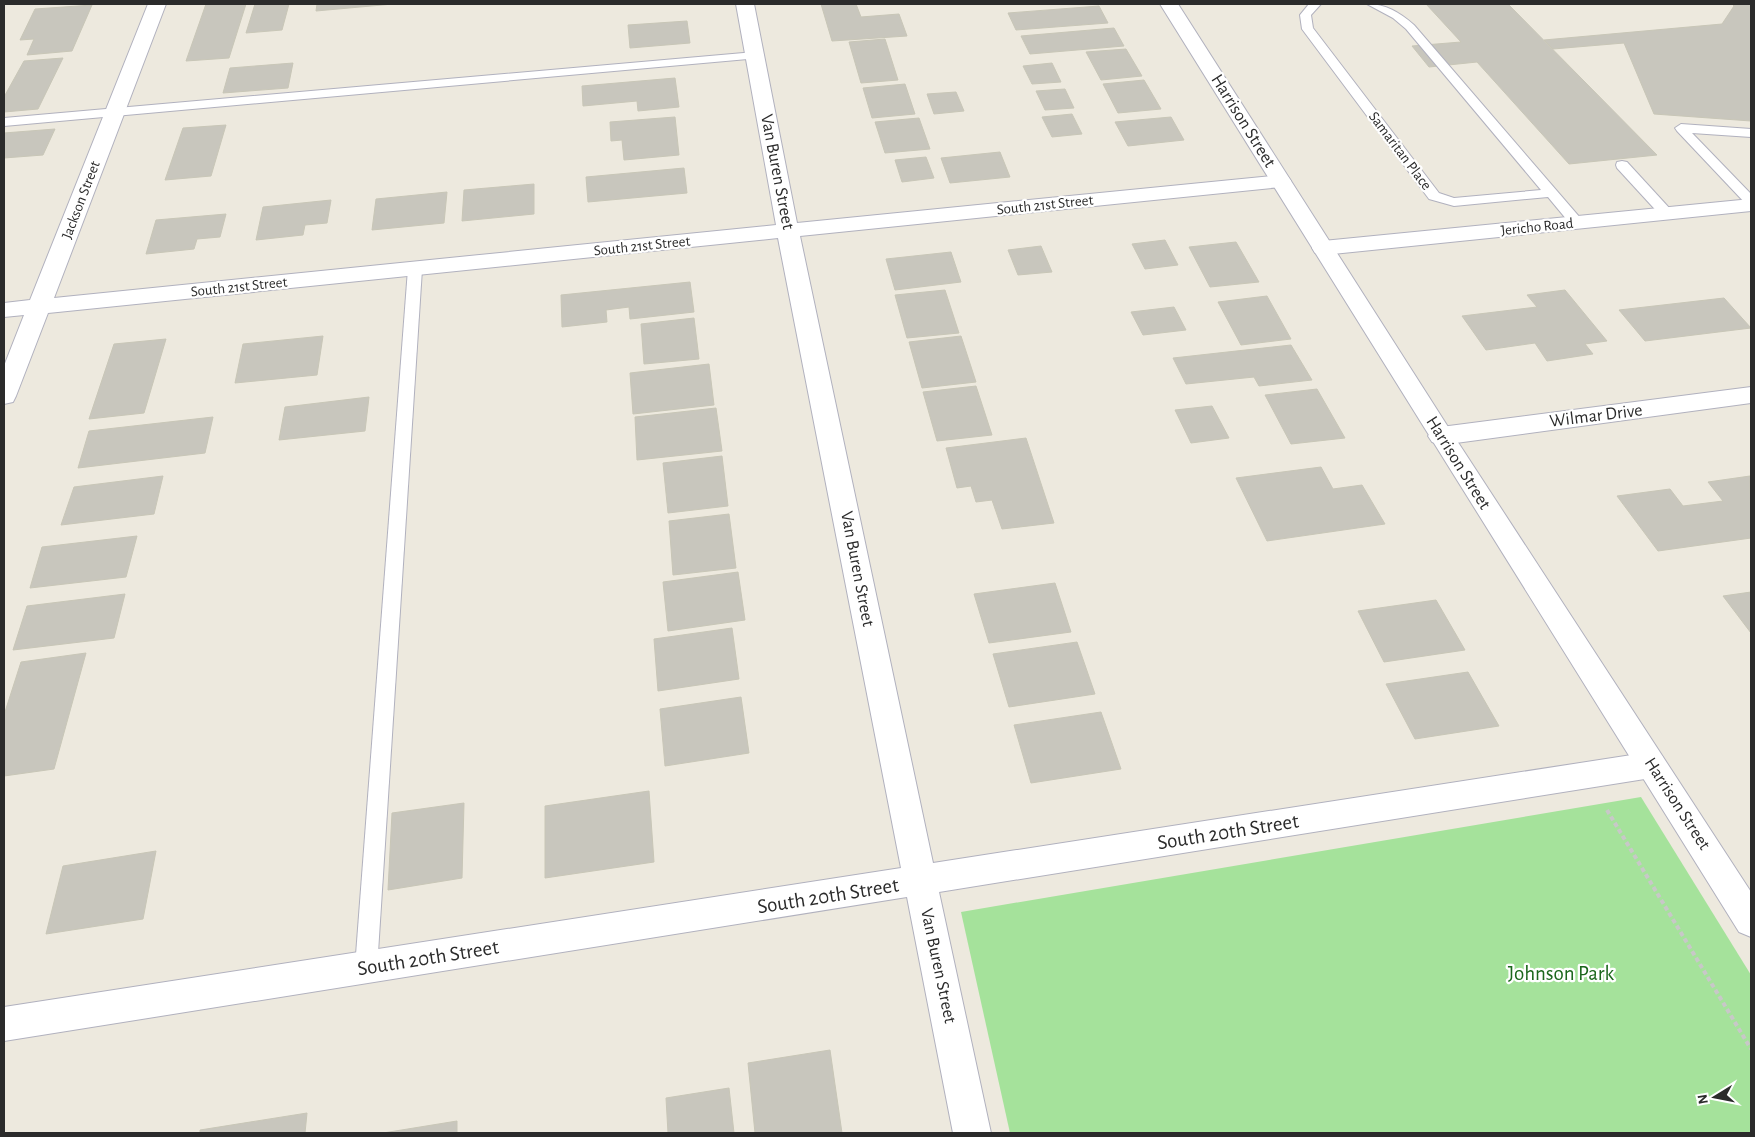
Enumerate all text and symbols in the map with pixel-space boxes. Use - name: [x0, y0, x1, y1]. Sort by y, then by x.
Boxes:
- street label: Harrison Street: [1207, 71, 1279, 171]
- street label: Samaritan Place: [1366, 109, 1434, 193]
- street label: Van Buren Street: [757, 113, 797, 231]
- street label: Jackson Street: [59, 159, 103, 241]
- street label: South 21st Street: [996, 192, 1094, 218]
- street label: Jericho Road: [1500, 216, 1574, 238]
- street label: South 21st Street: [593, 233, 691, 259]
- street label: South 21st Street: [190, 274, 288, 300]
- street label: Wilmar Drive: [1548, 401, 1644, 431]
- street label: Harrison Street: [1422, 413, 1494, 513]
- street label: Van Buren Street: [837, 510, 877, 628]
- street label: Harrison Street: [1641, 755, 1714, 854]
- street label: South 20th Street: [1156, 810, 1300, 854]
- street label: South 20th Street: [756, 874, 900, 918]
- street label: Van Buren Street: [917, 907, 959, 1025]
- street label: South 20th Street: [356, 936, 500, 980]
- park label: Johnson Park: [1508, 963, 1615, 984]
- north arrow: [1690, 1072, 1740, 1122]
- text: N: [1695, 1093, 1711, 1105]

